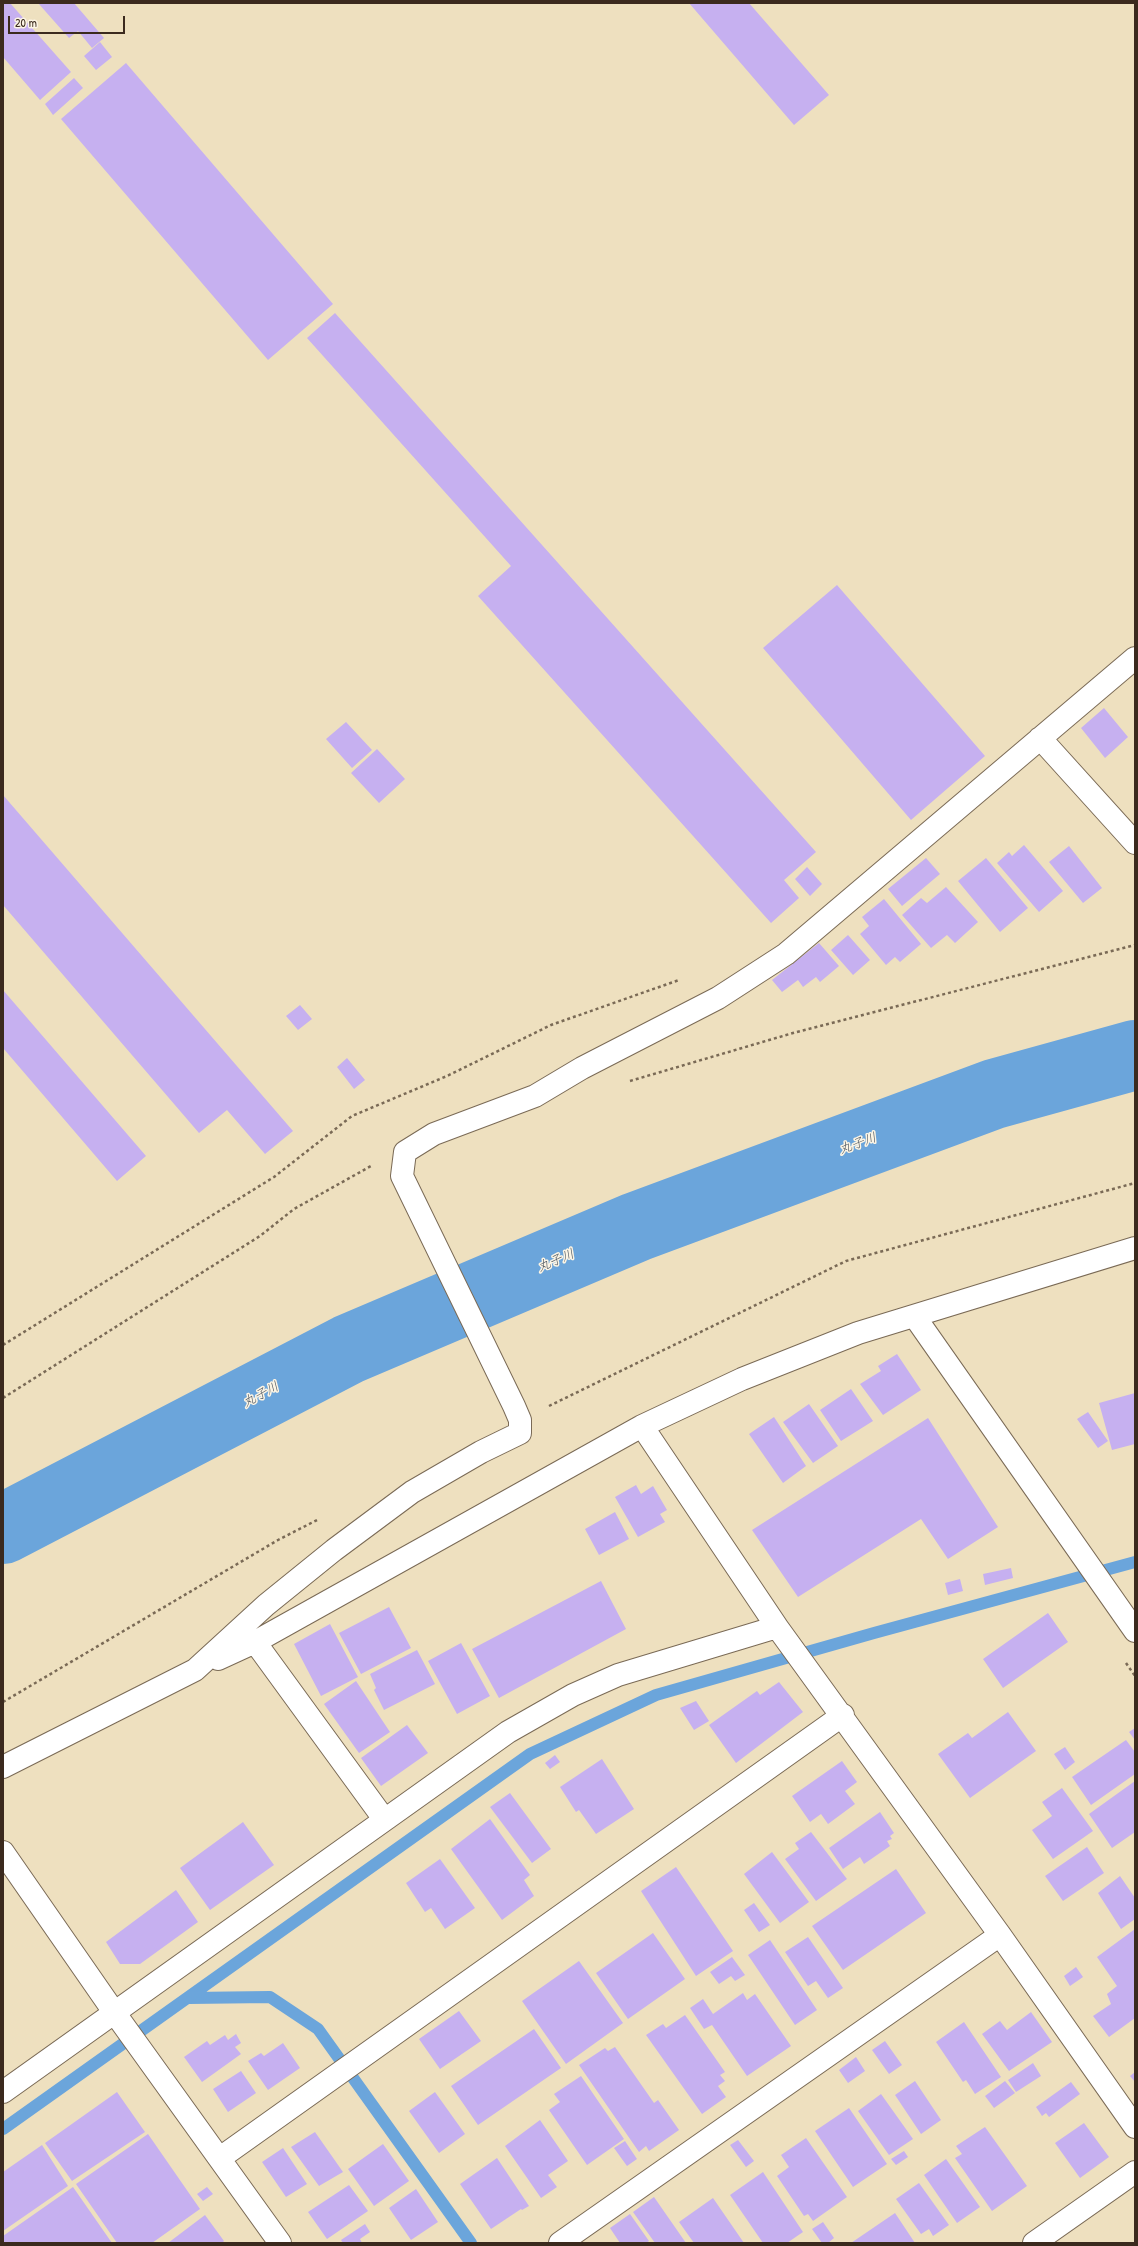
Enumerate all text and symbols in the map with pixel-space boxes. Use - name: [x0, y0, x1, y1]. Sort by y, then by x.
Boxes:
- scale bar: [10, 8, 127, 34]
- text: 20 m: [15, 14, 37, 31]
- water label: 丸子川: [837, 1130, 879, 1158]
- water label: 丸子川: [535, 1246, 577, 1276]
- water label: 丸子川: [240, 1379, 282, 1411]

